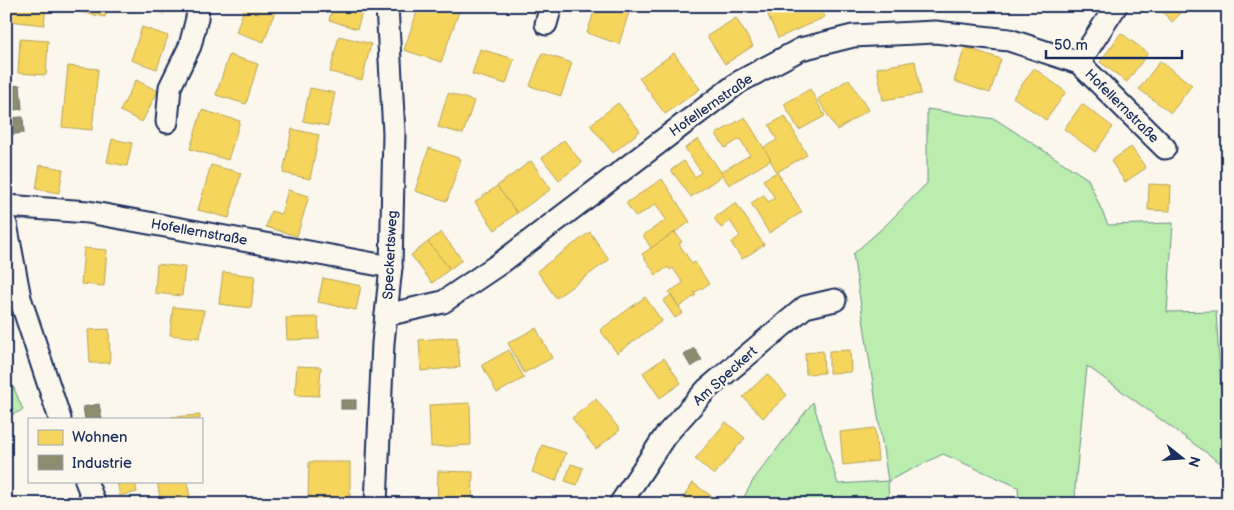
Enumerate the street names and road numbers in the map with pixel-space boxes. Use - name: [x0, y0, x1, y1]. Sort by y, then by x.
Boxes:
- street label: Hofellernstraße: [1081, 65, 1163, 147]
- street label: Hofellernstraße: [666, 70, 756, 140]
- street label: Speckertsweg: [379, 210, 401, 300]
- street label: Hofellernstraße: [149, 215, 249, 249]
- street label: Am Speckert: [689, 342, 761, 409]

